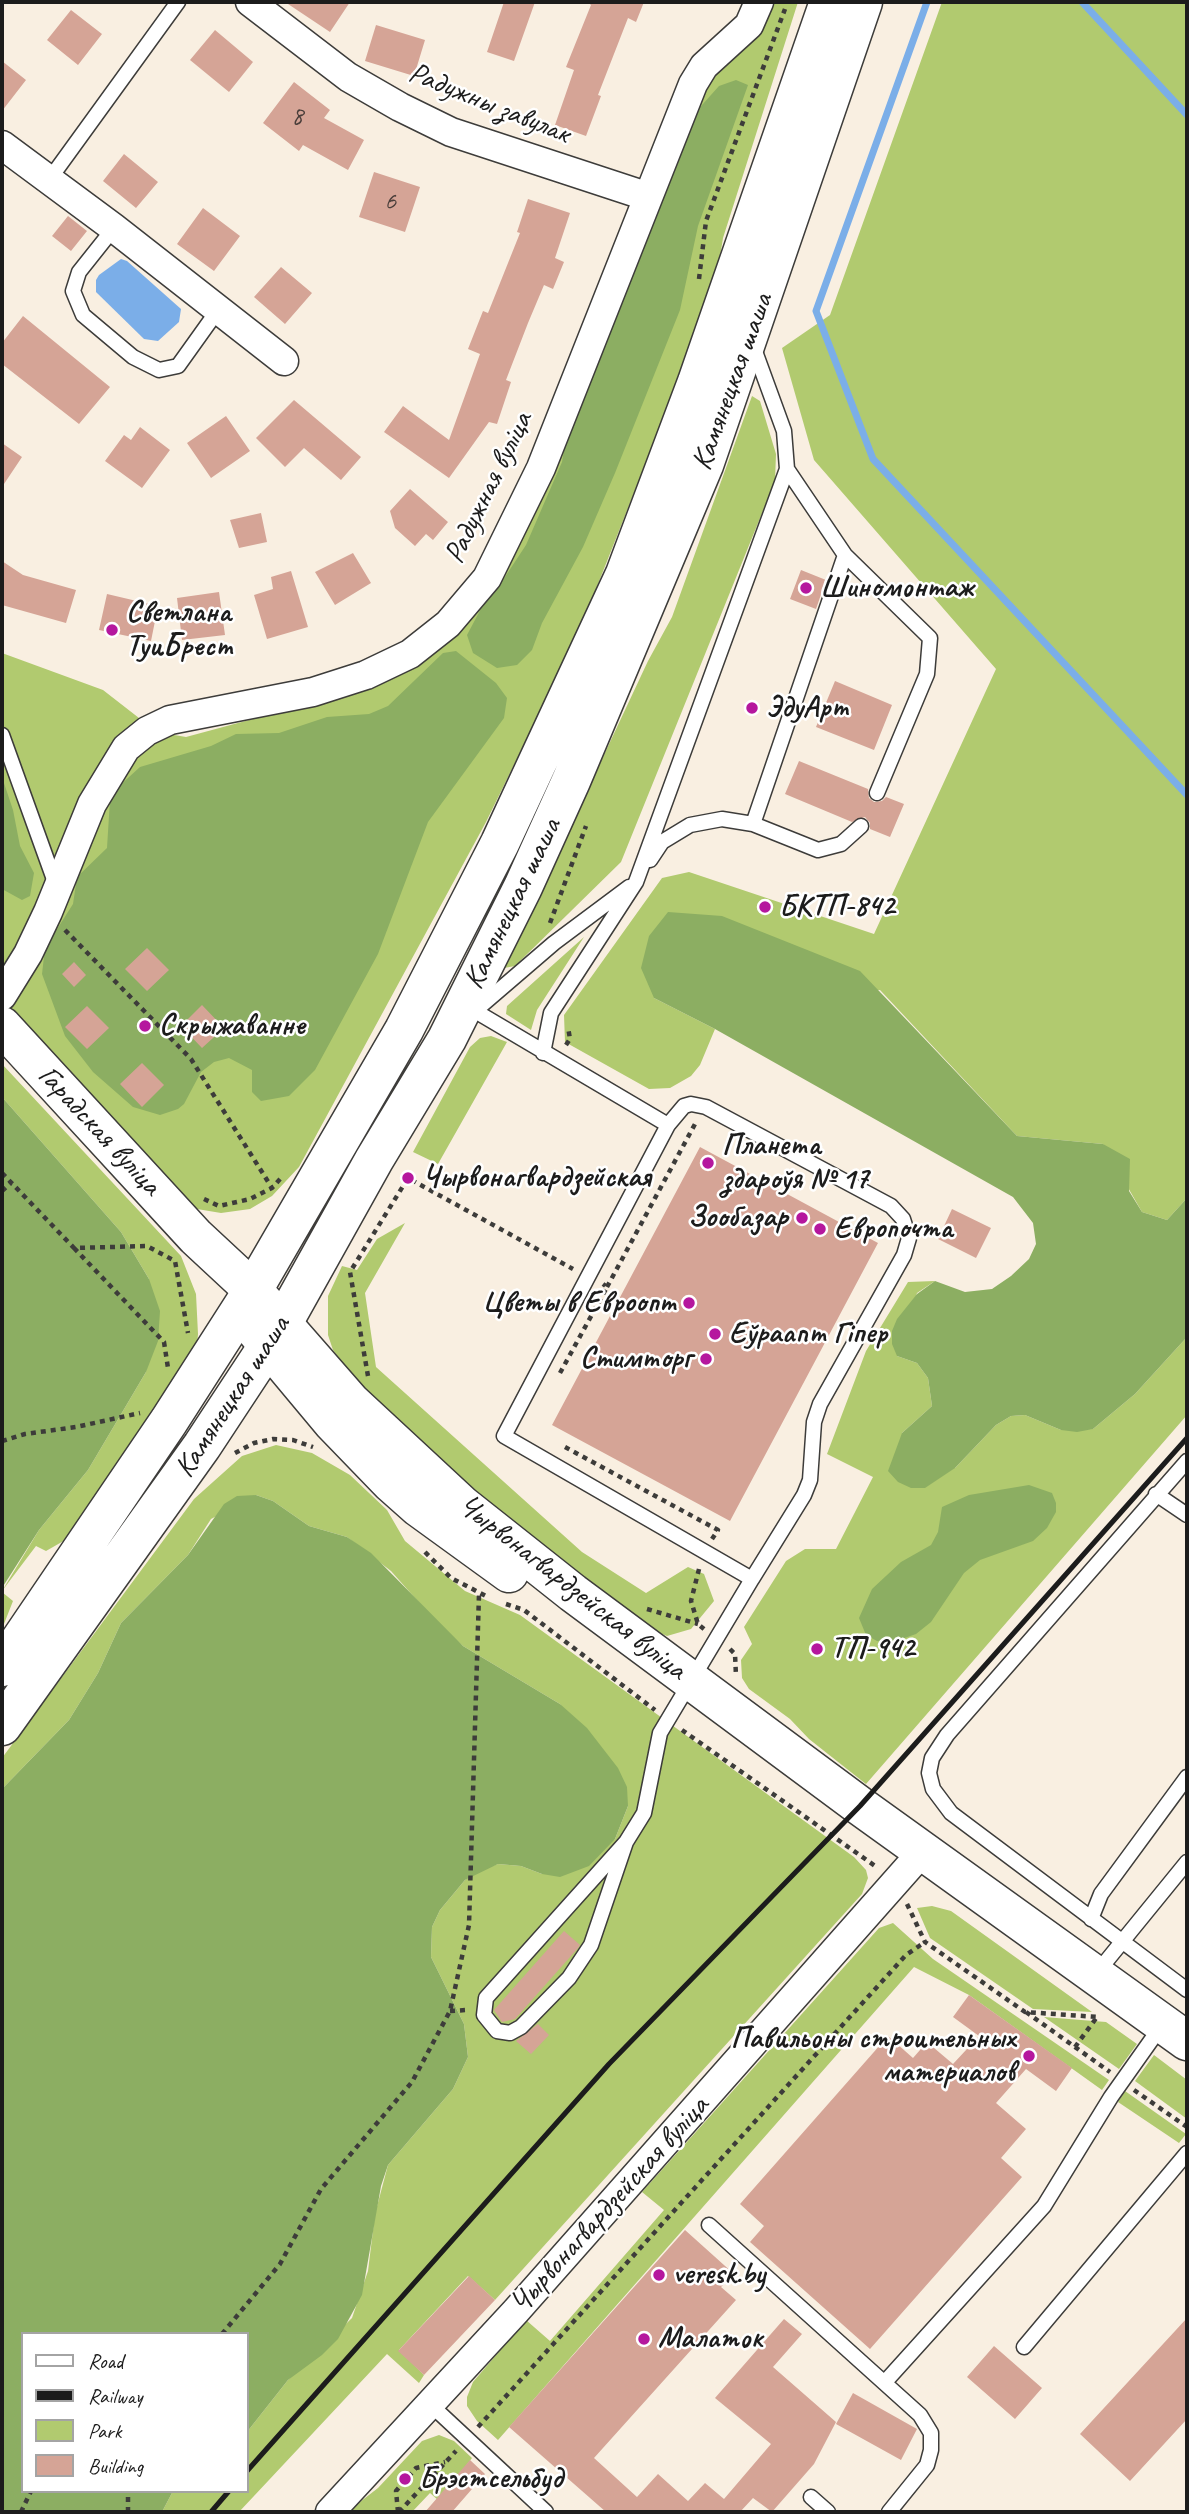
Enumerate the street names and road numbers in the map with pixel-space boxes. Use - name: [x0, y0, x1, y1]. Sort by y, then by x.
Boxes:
- street label: Радужны завулак: [403, 55, 575, 153]
- street label: Камянецкая шаша: [684, 289, 782, 475]
- street label: Радужная вуліца: [437, 406, 541, 570]
- street label: Камянецкая шаша: [456, 813, 570, 995]
- street label: Гарадская вуліца: [30, 1058, 168, 1204]
- street label: Камянецкая шаша: [167, 1309, 299, 1485]
- street label: Чырвонагвардзейская вуліца: [451, 1488, 693, 1688]
- street label: Чырвонагвардзейская вуліца: [503, 2089, 717, 2321]

